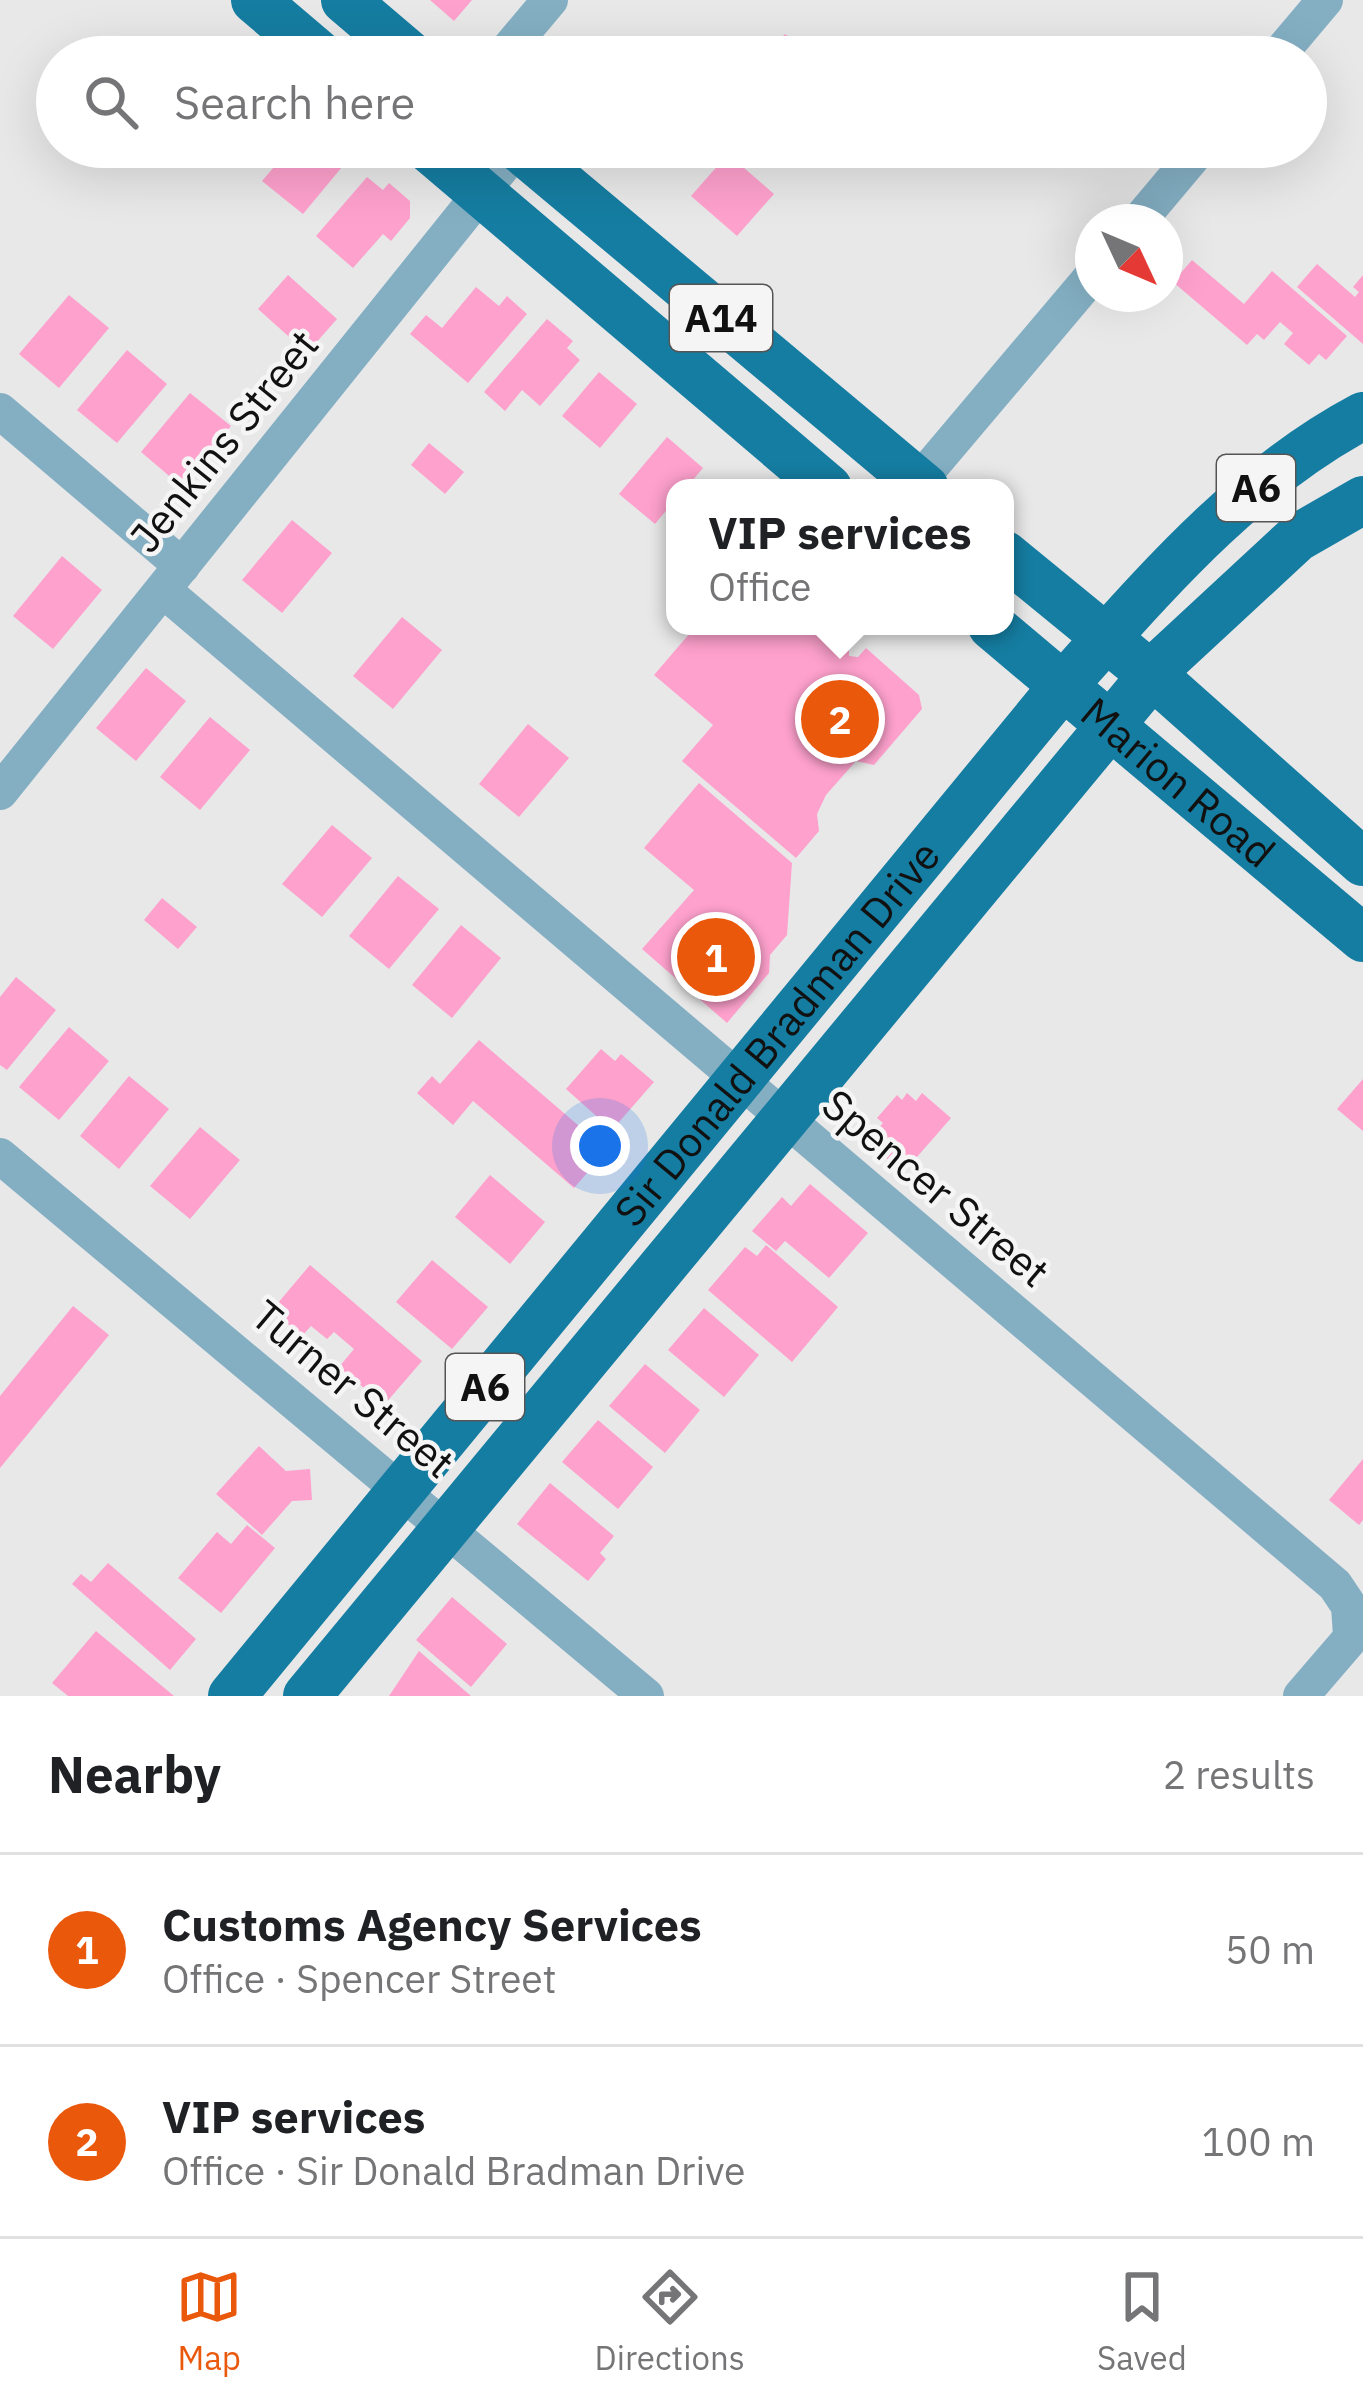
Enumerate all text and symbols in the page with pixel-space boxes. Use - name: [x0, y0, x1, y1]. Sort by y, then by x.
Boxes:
- search box: [36, 36, 1327, 168]
- icon: search: [78, 69, 144, 135]
- text: Search here: [174, 73, 415, 131]
- north arrow: [1075, 204, 1183, 312]
- road number: A14: [670, 285, 772, 351]
- street label: Jenkins Street: [117, 318, 330, 563]
- road number: A6: [1217, 455, 1295, 521]
- popup: [666, 479, 1014, 635]
- text: VIP services: [708, 503, 972, 561]
- text: Office: [708, 561, 811, 612]
- pin: 2: [801, 674, 879, 764]
- street label: Marion Road: [1070, 685, 1286, 879]
- street label: Sir Donald Bradman Drive: [602, 829, 952, 1237]
- pin: 1: [677, 912, 755, 1002]
- street label: Spencer Street: [811, 1077, 1061, 1299]
- your location: [570, 1116, 630, 1176]
- street label: Turner Street: [240, 1288, 466, 1490]
- road number: A6: [446, 1354, 524, 1420]
- text: Nearby: [48, 1741, 221, 1807]
- text: 2 results: [1163, 1749, 1315, 1800]
- text: Customs Agency Services: [162, 1895, 702, 1953]
- text: 1: [75, 1924, 99, 1975]
- text: 50 m: [1225, 1924, 1315, 1975]
- text: Office · Spencer Street: [162, 1953, 556, 2004]
- text: VIP services: [162, 2087, 425, 2145]
- text: 2: [75, 2116, 99, 2167]
- text: 100 m: [1202, 2116, 1315, 2167]
- text: Office · Sir Donald Bradman Drive: [162, 2145, 745, 2196]
- tab: Map: [176, 2264, 242, 2379]
- tab: Directions: [595, 2264, 745, 2379]
- tab: Saved: [1097, 2264, 1187, 2379]

